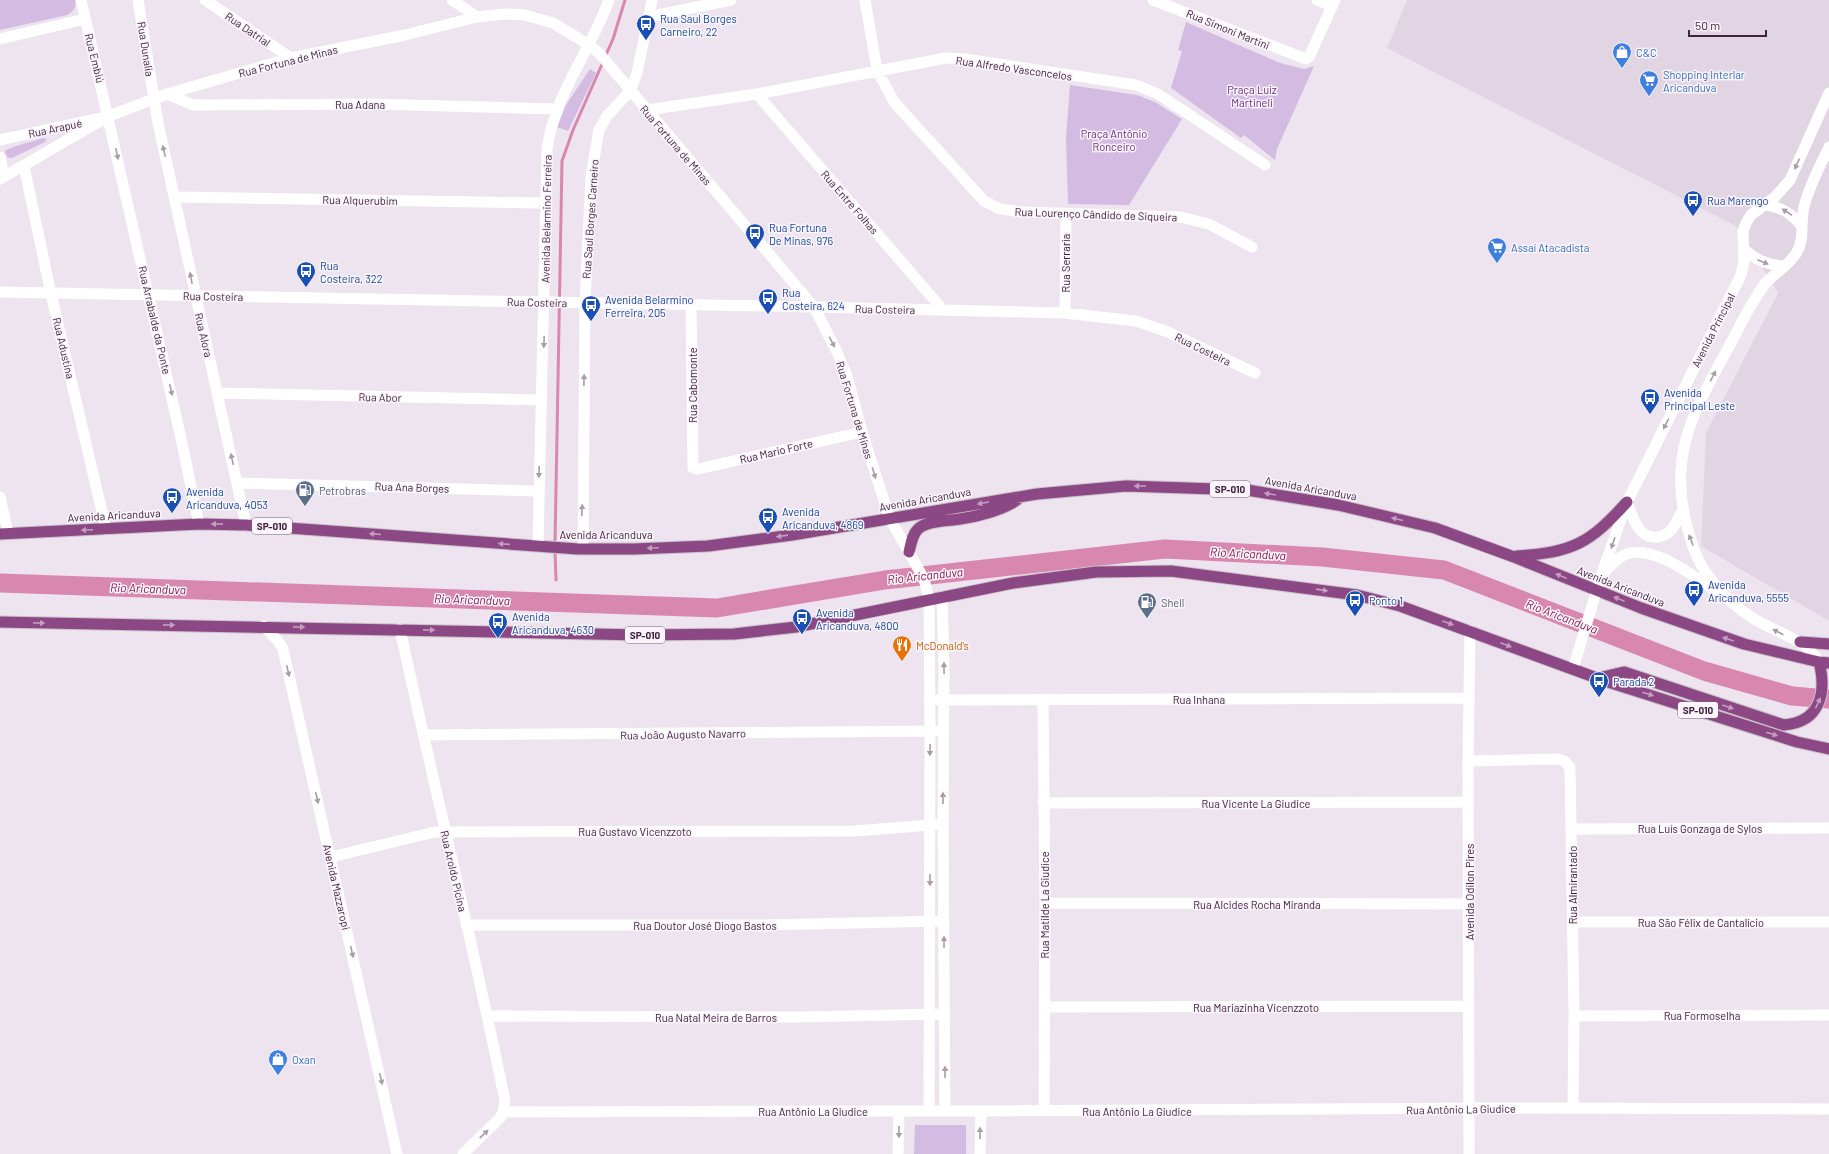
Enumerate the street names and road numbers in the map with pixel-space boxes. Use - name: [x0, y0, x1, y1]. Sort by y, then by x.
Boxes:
- street label: Rua Simoni Martini: [1184, 6, 1272, 52]
- street label: Rua Datrial: [223, 9, 273, 49]
- street label: Rua Dunalia: [135, 21, 157, 77]
- street label: Rua Embiú: [83, 32, 107, 84]
- street label: Rua Fortuna de Minas: [237, 42, 339, 80]
- street label: Rua Alfredo Vasconcelos: [955, 53, 1073, 83]
- street label: Rua Adana: [335, 98, 385, 111]
- street label: Rua Fortuna de Minas: [638, 102, 714, 188]
- street label: Rua Arapué: [27, 116, 83, 140]
- street label: Avenida Belarmino Ferreira: [538, 155, 554, 283]
- street label: Rua Saul Borges Carneiro: [579, 159, 601, 279]
- street label: Rua Entre Folhas: [819, 167, 881, 237]
- street label: Rua Alquerubim: [322, 193, 398, 207]
- street label: Rua Lourenço Cândido de Siqueira: [1014, 205, 1178, 223]
- street label: Rua Serraria: [1059, 234, 1072, 292]
- street label: Rua Arrabalde da Ponte: [136, 265, 174, 376]
- street label: Rua Costeira: [183, 289, 243, 303]
- street label: Avenida Principal: [1689, 291, 1737, 369]
- street label: Rua Costeira: [507, 295, 567, 309]
- street label: Rua Costeira: [855, 302, 915, 316]
- street label: Rua Alora: [193, 311, 215, 359]
- street label: Rua Adustina: [51, 316, 77, 380]
- street label: Rua Costeira: [1173, 330, 1233, 368]
- street label: Rua Cabomonte: [686, 347, 699, 423]
- street label: Rua Fortuna de Minas: [834, 359, 876, 461]
- street label: Rua Abor: [358, 390, 402, 404]
- street label: Rua Mario Forte: [738, 436, 814, 466]
- street label: Avenida Aricanduva: [1264, 474, 1358, 502]
- street label: Rua Ana Borges: [374, 479, 450, 495]
- road number: SP-010: [1210, 481, 1250, 497]
- street label: Avenida Aricanduva: [878, 485, 972, 513]
- street label: Avenida Aricanduva: [67, 506, 161, 524]
- road number: SP-010: [252, 518, 292, 534]
- street label: Avenida Aricanduva: [559, 528, 653, 541]
- street label: Avenida Aricanduva: [1575, 563, 1667, 609]
- road number: SP-010: [625, 627, 665, 643]
- street label: Rua Inhana: [1173, 693, 1225, 706]
- road number: SP-010: [1678, 702, 1718, 718]
- street label: Rua João Augusto Navarro: [620, 726, 746, 742]
- street label: Rua Vicente La Giudice: [1202, 797, 1311, 810]
- street label: Rua Luís Gonzaga de Sylos: [1638, 822, 1762, 835]
- street label: Rua Gustavo Vicenzzoto: [578, 825, 692, 838]
- street label: Rua Aroldo Picina: [438, 829, 470, 913]
- street label: Avenida Mazzaropi: [321, 843, 353, 931]
- street label: Avenida Odilon Pires: [1463, 844, 1476, 940]
- street label: Rua Almirantado: [1566, 846, 1579, 924]
- street label: Rua Matilde La Giudice: [1038, 851, 1051, 959]
- street label: Rua Alcides Rocha Miranda: [1193, 898, 1321, 911]
- street label: Rua São Félix de Cantalício: [1638, 916, 1764, 929]
- street label: Rua Doutor José Diogo Bastos: [633, 919, 777, 932]
- street label: Rua Mariazinha Vicenzzoto: [1193, 1001, 1319, 1014]
- street label: Rua Formoselha: [1664, 1009, 1740, 1022]
- street label: Rua Natal Meira de Barros: [655, 1011, 777, 1024]
- street label: Rua Antônio La Giudice: [1406, 1102, 1516, 1116]
- street label: Rua Antônio La Giudice: [758, 1105, 868, 1118]
- street label: Rua Antônio La Giudice: [1082, 1105, 1192, 1118]

